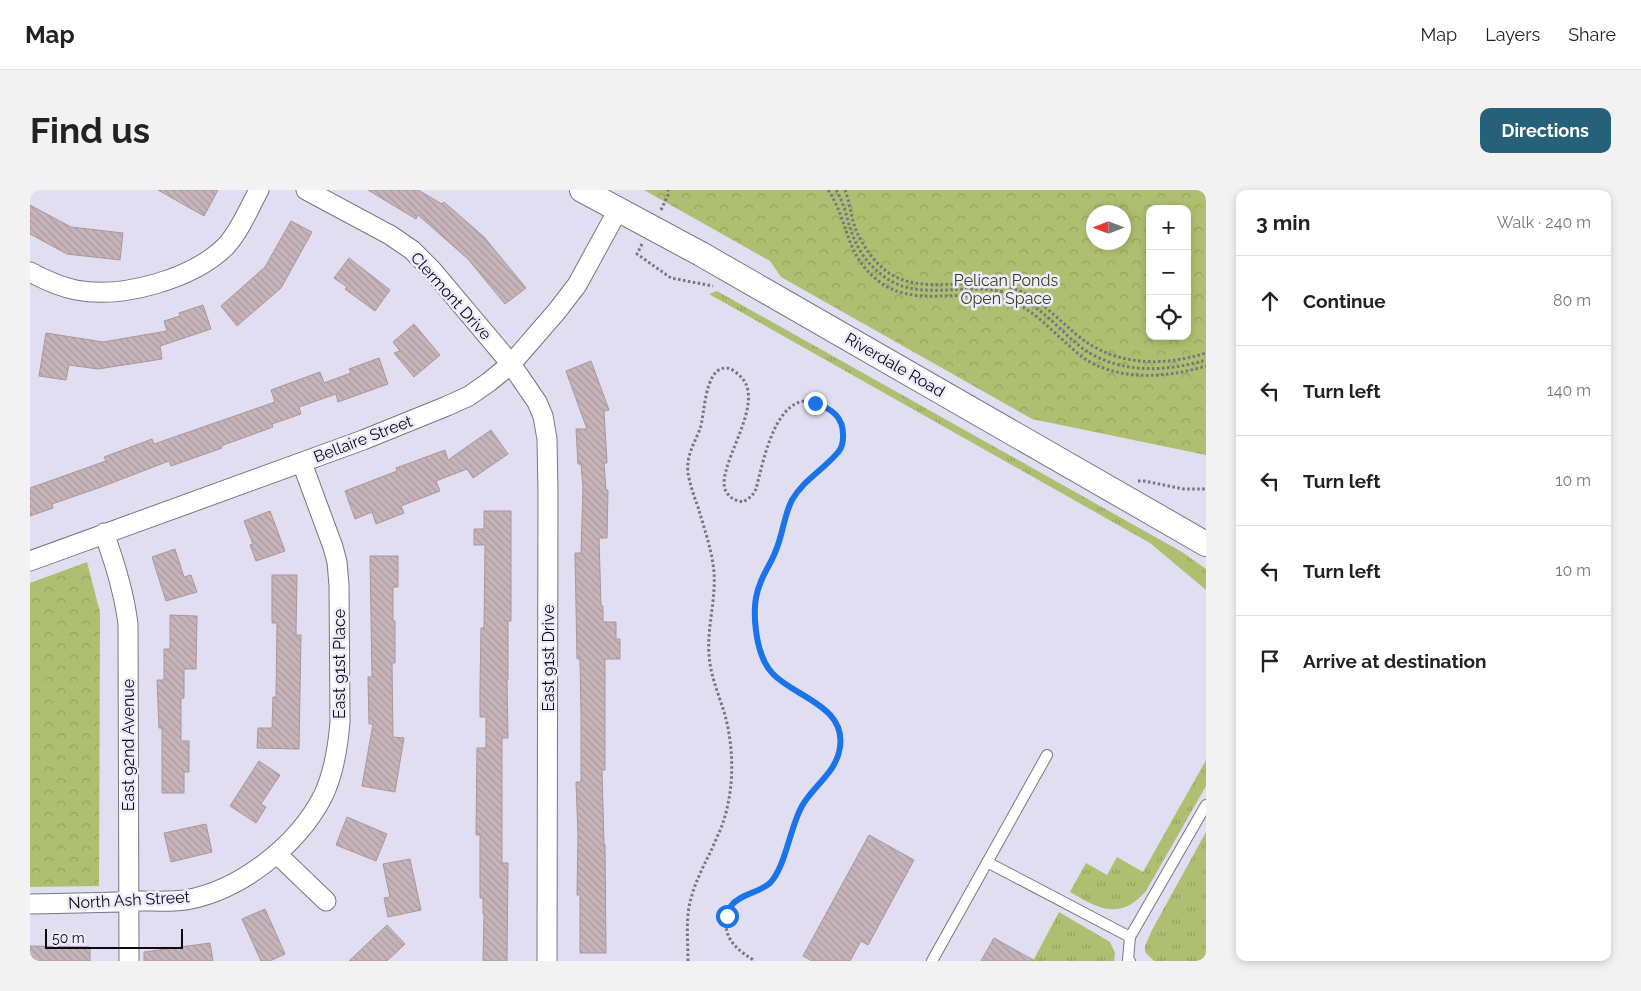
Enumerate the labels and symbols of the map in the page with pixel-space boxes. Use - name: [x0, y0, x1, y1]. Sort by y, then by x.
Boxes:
- north arrow: [1086, 205, 1131, 250]
- street label: Clermont Drive: [407, 248, 495, 344]
- park label: Pelican Ponds Open Space: [954, 271, 1058, 308]
- street label: Riverdale Road: [842, 329, 948, 401]
- route end: [804, 392, 827, 415]
- street label: Bellaire Street: [311, 411, 416, 467]
- street label: East 91st Drive: [539, 604, 558, 712]
- street label: East 91st Place: [330, 609, 349, 719]
- street label: East 92nd Avenue: [119, 679, 138, 811]
- street label: North Ash Street: [68, 887, 191, 913]
- route start: [716, 905, 739, 928]
- scale bar: [45, 926, 182, 949]

